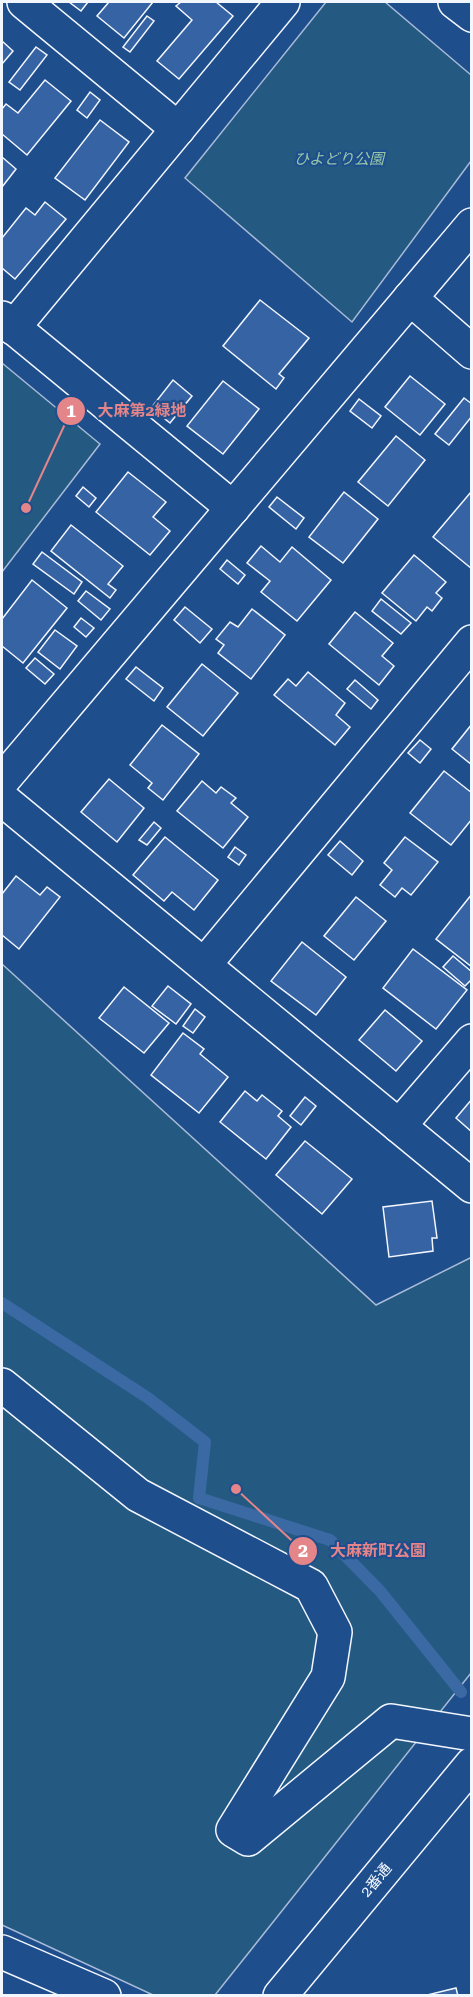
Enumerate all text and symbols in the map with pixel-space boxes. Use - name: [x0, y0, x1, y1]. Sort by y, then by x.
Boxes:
- park label: ひよどり公園: [294, 150, 386, 168]
- callout: 大麻第2緑地: [56, 394, 199, 428]
- text: 1: [66, 400, 76, 421]
- text: 大麻第2緑地: [98, 401, 186, 420]
- callout: 大麻新町公園: [288, 1534, 438, 1568]
- text: 2: [298, 1540, 308, 1561]
- text: 大麻新町公園: [330, 1541, 426, 1560]
- street label: 2番通: [357, 1860, 395, 1900]

